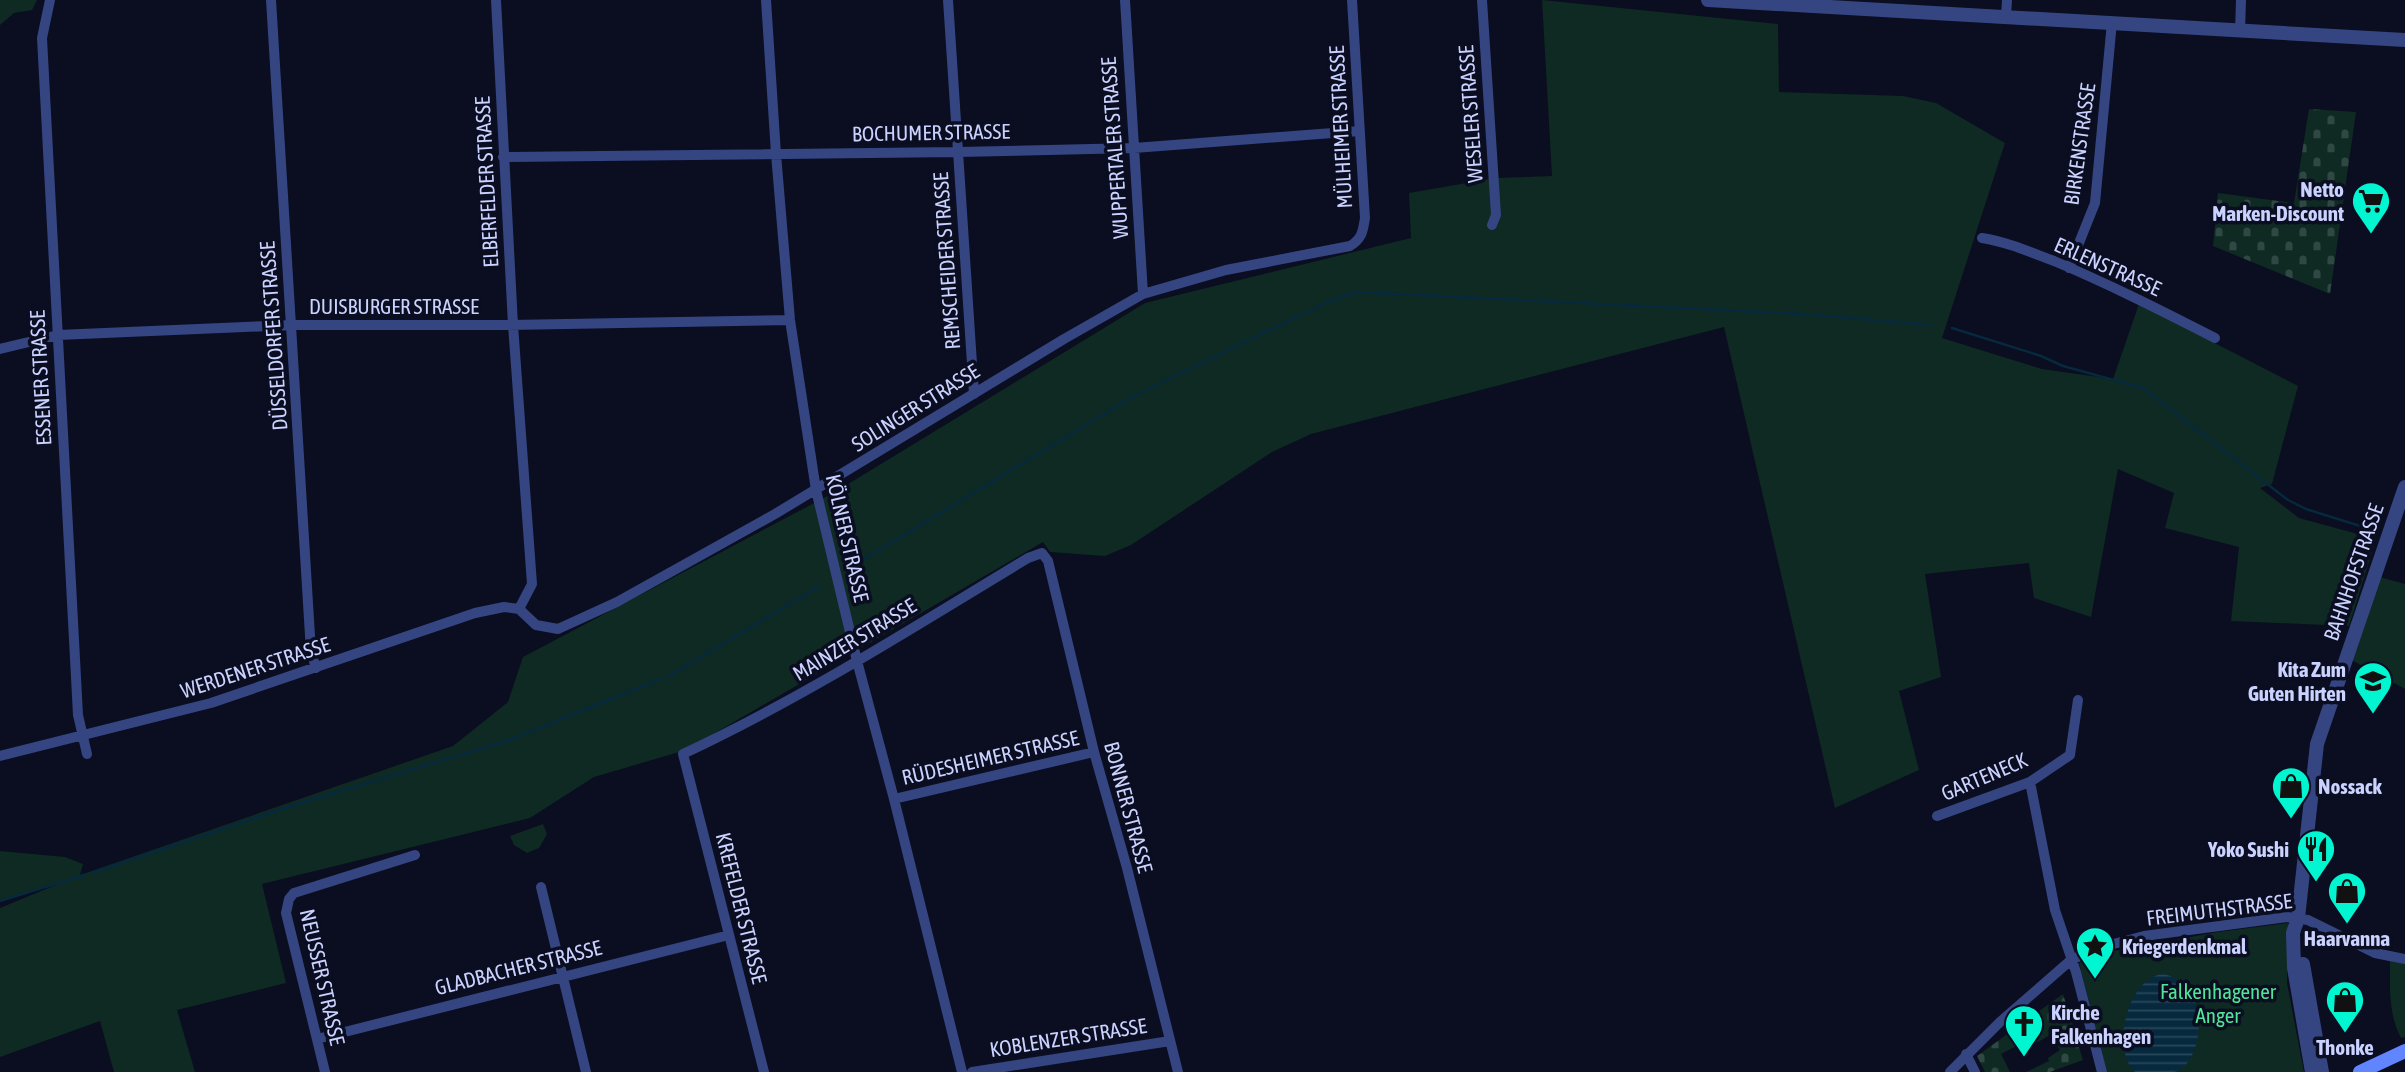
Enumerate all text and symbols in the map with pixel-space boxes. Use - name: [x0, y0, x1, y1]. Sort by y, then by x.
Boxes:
- street label: WESELER STRASSE: [1453, 44, 1487, 184]
- street label: MÜLHEIMER STRASSE: [1324, 45, 1356, 209]
- street label: WUPPERTALER STRASSE: [1096, 56, 1132, 240]
- street label: BIRKENSTRASSE: [2059, 81, 2099, 207]
- street label: ELBERFELDER STRASSE: [470, 96, 502, 268]
- street label: BOCHUMER STRASSE: [852, 119, 1010, 145]
- street label: REMSCHEIDER STRASSE: [928, 171, 964, 351]
- place label: Netto Marken-Discount: [2212, 177, 2344, 225]
- supermarket icon: Netto Marken-Discount: [2350, 180, 2392, 235]
- street label: ERLENSTRASSE: [2051, 232, 2165, 300]
- street label: DÜSSELDORFER STRASSE: [254, 241, 292, 431]
- street label: DUISBURGER STRASSE: [309, 294, 479, 318]
- street label: ESSENER STRASSE: [24, 310, 56, 446]
- street label: SOLINGER STRASSE: [847, 358, 983, 456]
- street label: KÖLNER STRASSE: [822, 472, 874, 604]
- street label: BAHNHOFSTRASSE: [2318, 500, 2388, 644]
- street label: MAINZER STRASSE: [788, 593, 920, 685]
- street label: WERDENER STRASSE: [177, 632, 333, 702]
- place label: Kita Zum Guten Hirten: [2248, 657, 2346, 705]
- school or university icon: Kita Zum Guten Hirten: [2352, 660, 2394, 715]
- street label: RÜDESHEIMER STRASSE: [899, 725, 1081, 789]
- street label: BONNER STRASSE: [1100, 739, 1158, 875]
- street label: GARTENECK: [1937, 747, 2031, 805]
- shop icon: Nossack: [2270, 765, 2312, 820]
- place label: Nossack: [2318, 774, 2383, 798]
- restaurant icon: Yoko Sushi: [2295, 828, 2337, 883]
- street label: KREFELDER STRASSE: [712, 830, 772, 986]
- place label: Yoko Sushi: [2207, 837, 2289, 861]
- shop icon: Haarvanna: [2326, 870, 2368, 925]
- street label: FREIMUTHSTRASSE: [2145, 888, 2293, 930]
- street label: NEUSSER STRASSE: [296, 907, 350, 1048]
- place icon: Kriegerdenkmal: [2074, 925, 2116, 980]
- place label: Haarvanna: [2304, 926, 2390, 950]
- place label: Kriegerdenkmal: [2122, 934, 2247, 958]
- street label: GLADBACHER STRASSE: [432, 935, 604, 999]
- park label: Falkenhagener Anger: [2160, 979, 2277, 1027]
- shop icon: Thonke: [2324, 979, 2366, 1034]
- place label: Kirche Falkenhagen: [2051, 1000, 2151, 1048]
- church icon: Kirche Falkenhagen: [2003, 1003, 2045, 1058]
- street label: KOBLENZER STRASSE: [988, 1013, 1148, 1061]
- place label: Thonke: [2316, 1035, 2374, 1059]

